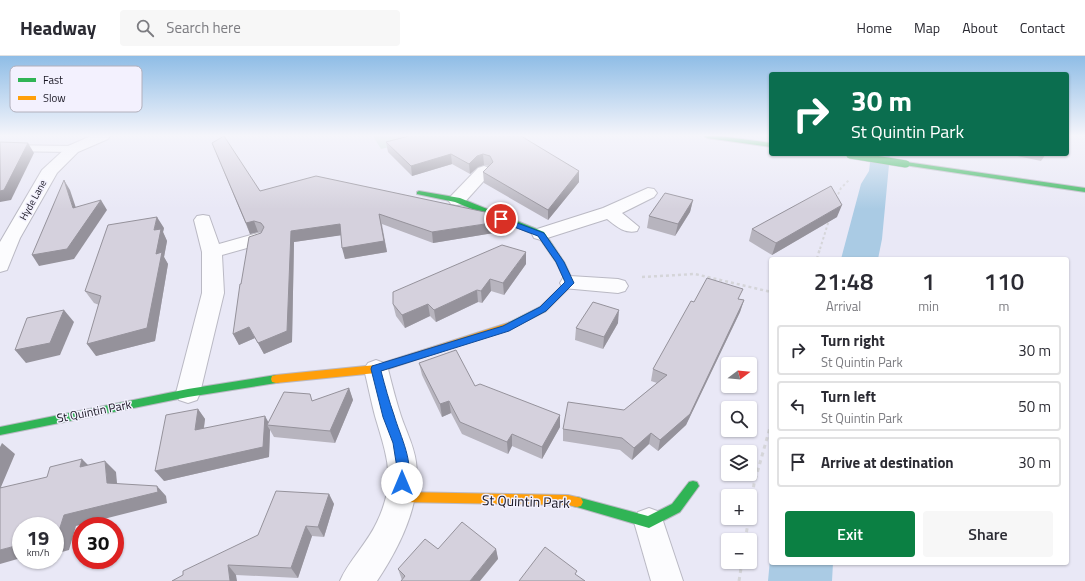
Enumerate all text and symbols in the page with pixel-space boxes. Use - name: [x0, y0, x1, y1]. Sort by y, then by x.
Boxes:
- search box: [120, 10, 400, 46]
- text: Headway: [20, 13, 96, 42]
- text: Search here: [166, 16, 241, 39]
- icon: search: [134, 17, 156, 39]
- text: Home: [857, 17, 892, 38]
- text: Map: [914, 17, 940, 38]
- text: About: [962, 17, 998, 38]
- text: Contact: [1020, 17, 1065, 38]
- legend: [10, 66, 142, 112]
- text: Fast: [43, 72, 63, 88]
- text: 30 m: [851, 79, 912, 122]
- icon: right: [785, 88, 837, 140]
- text: Slow: [43, 90, 66, 106]
- text: St Quintin Park: [851, 118, 964, 145]
- street label: Hyde Lane: [16, 177, 50, 223]
- pin: [484, 202, 518, 236]
- icon: arrive: [490, 208, 512, 230]
- text: 21:48: [814, 263, 873, 299]
- text: 1: [922, 263, 935, 299]
- text: 110: [984, 263, 1024, 299]
- text: Arrival: [826, 296, 861, 316]
- text: min: [918, 296, 939, 316]
- text: m: [999, 296, 1009, 316]
- text: Turn right: [821, 329, 885, 352]
- icon: right: [787, 339, 809, 361]
- text: 30 m: [1018, 339, 1051, 362]
- text: St Quintin Park: [821, 352, 903, 372]
- north arrow: [721, 357, 757, 393]
- map controls: [721, 357, 757, 569]
- text: Turn left: [821, 385, 876, 408]
- street label: St Quintin Park: [55, 394, 133, 428]
- icon: left: [787, 395, 809, 417]
- text: 50 m: [1018, 395, 1051, 418]
- button: search: [721, 401, 757, 437]
- text: St Quintin Park: [821, 408, 903, 428]
- button: layers: [721, 445, 757, 481]
- icon: arrive: [787, 451, 809, 473]
- text: Arrive at destination: [821, 451, 954, 474]
- text: 30 m: [1018, 451, 1051, 474]
- position arrow: [381, 462, 423, 504]
- street label: St Quintin Park: [482, 489, 571, 513]
- button: +: [721, 489, 757, 525]
- button: Exit: [785, 511, 915, 557]
- button: Share: [923, 511, 1053, 557]
- speed limit sign: 30: [72, 517, 124, 569]
- text: 19: [27, 522, 49, 553]
- button: −: [721, 533, 757, 569]
- text: km/h: [27, 545, 49, 560]

